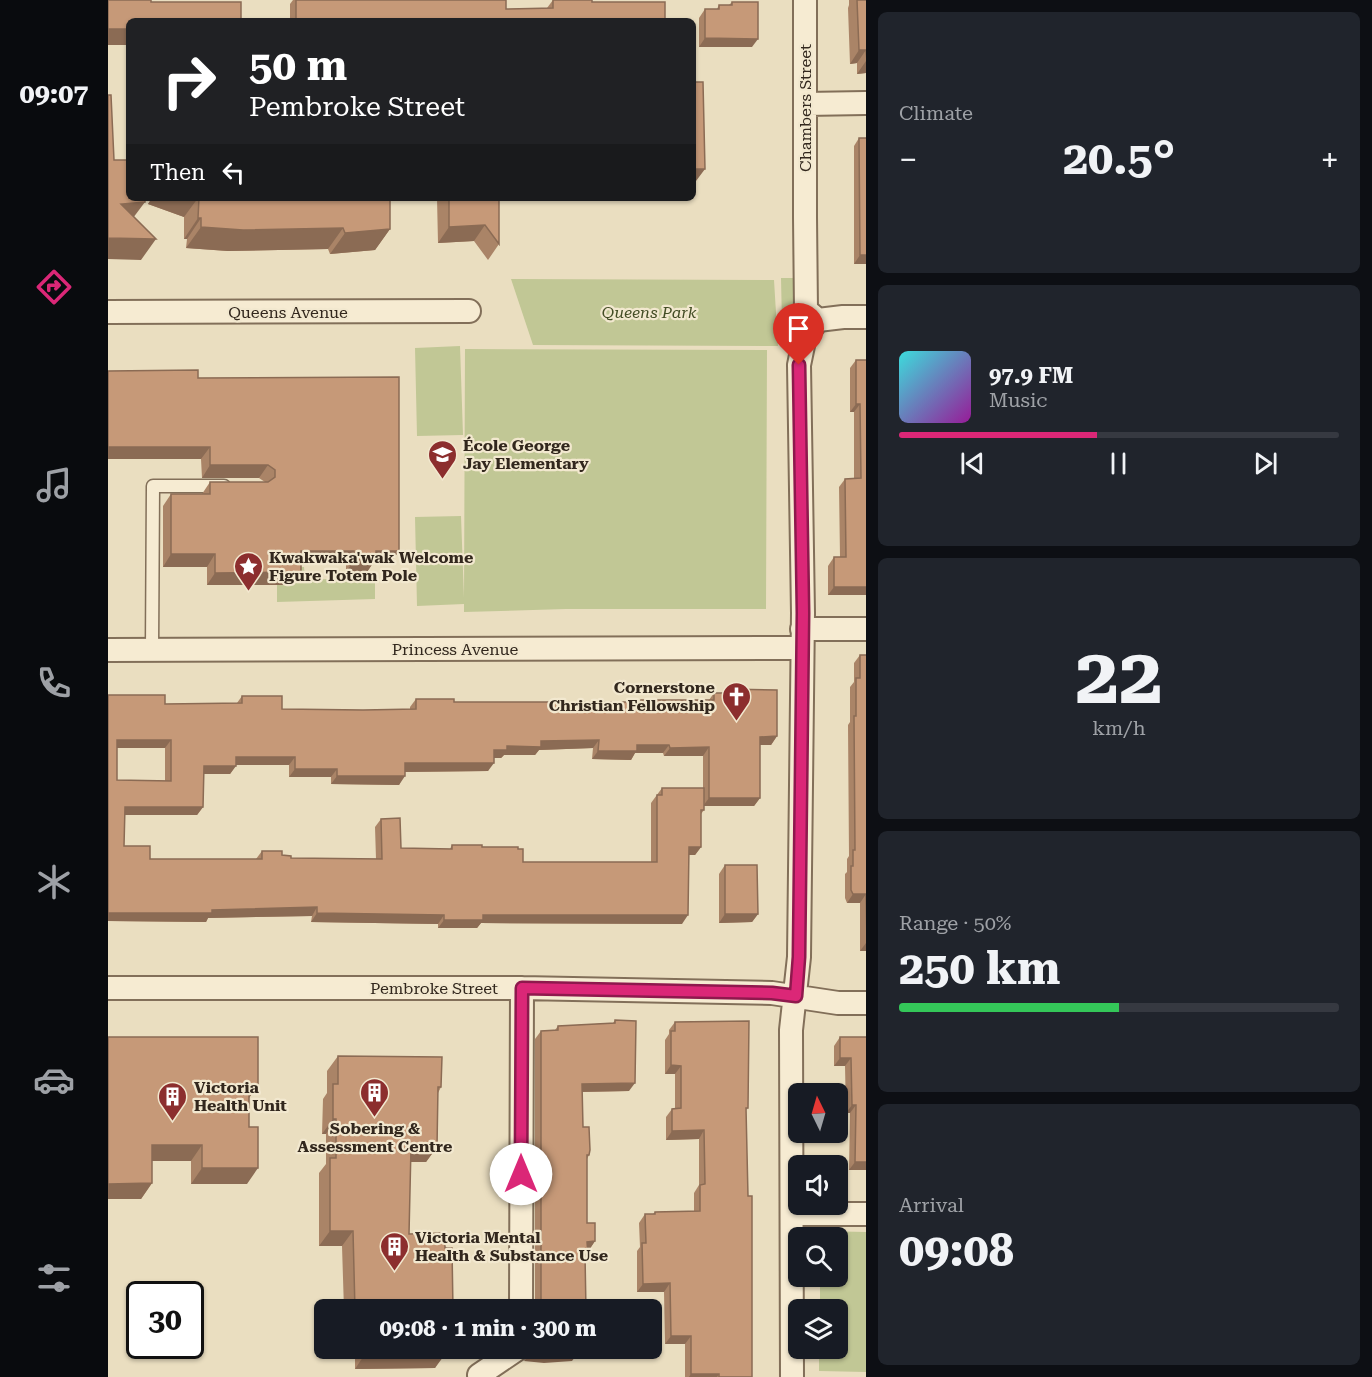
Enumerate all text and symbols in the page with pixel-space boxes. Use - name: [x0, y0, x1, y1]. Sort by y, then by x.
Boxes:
- text: 50 m: [249, 41, 347, 90]
- icon: right: [150, 42, 228, 120]
- street label: Chambers Street: [796, 44, 815, 172]
- text: 09:07: [20, 78, 88, 110]
- text: Pembroke Street: [249, 91, 465, 123]
- text: Climate: [899, 101, 973, 125]
- text: 20.5°: [1063, 132, 1175, 185]
- text: −: [899, 140, 917, 179]
- text: +: [1321, 140, 1339, 179]
- icon: left: [217, 156, 250, 189]
- text: Then: [150, 160, 205, 185]
- icon: directions: [33, 266, 75, 308]
- street label: Queens Avenue: [228, 303, 348, 322]
- park label: Queens Park: [602, 303, 697, 322]
- pin: [773, 303, 824, 365]
- icon: arrive: [782, 312, 815, 345]
- text: 97.9 FM: [989, 363, 1073, 388]
- text: Music: [989, 388, 1048, 412]
- place label: École George Jay Elementary: [463, 436, 589, 473]
- school or university icon: École George Jay Elementary: [426, 438, 458, 480]
- icon: previous: [956, 447, 989, 480]
- icon: pause: [1102, 447, 1135, 480]
- icon: next: [1249, 447, 1282, 480]
- icon: music: [33, 464, 75, 506]
- place label: Kwakwaka'wak Welcome Figure Totem Pole: [269, 548, 473, 585]
- place icon: Kwakwaka'wak Welcome Figure Totem Pole: [232, 550, 264, 592]
- text: 22: [1075, 631, 1163, 722]
- street label: Princess Avenue: [392, 640, 519, 659]
- icon: phone: [33, 662, 75, 704]
- place label: Cornerstone Christian Fellowship: [549, 678, 715, 715]
- church icon: Cornerstone Christian Fellowship: [720, 680, 752, 722]
- text: km/h: [1092, 716, 1146, 740]
- icon: climate: [33, 861, 75, 903]
- text: Range · 50%: [899, 911, 1011, 935]
- text: 250 km: [899, 942, 1060, 995]
- street label: Pembroke Street: [370, 979, 498, 998]
- icon: car: [33, 1059, 75, 1101]
- building icon: Sobering & Assessment Centre: [359, 1076, 391, 1118]
- place label: Victoria Health Unit: [194, 1078, 287, 1115]
- building icon: Victoria Health Unit: [157, 1080, 189, 1122]
- north arrow: [788, 1083, 848, 1143]
- map controls: [788, 1083, 848, 1359]
- place label: Sobering & Assessment Centre: [298, 1119, 452, 1156]
- position arrow: [489, 1142, 553, 1206]
- button: sound: [788, 1155, 848, 1215]
- text: Arrival: [899, 1193, 964, 1217]
- text: 09:08: [899, 1224, 1014, 1277]
- button: search: [788, 1227, 848, 1287]
- place label: Victoria Mental Health & Substance Use: [415, 1228, 608, 1265]
- building icon: Victoria Mental Health & Substance Use: [378, 1230, 410, 1272]
- icon: filters: [33, 1257, 75, 1299]
- speed limit sign: 30: [126, 1281, 204, 1359]
- button: layers: [788, 1299, 848, 1359]
- text: 09:08 · 1 min · 300 m: [379, 1316, 597, 1341]

